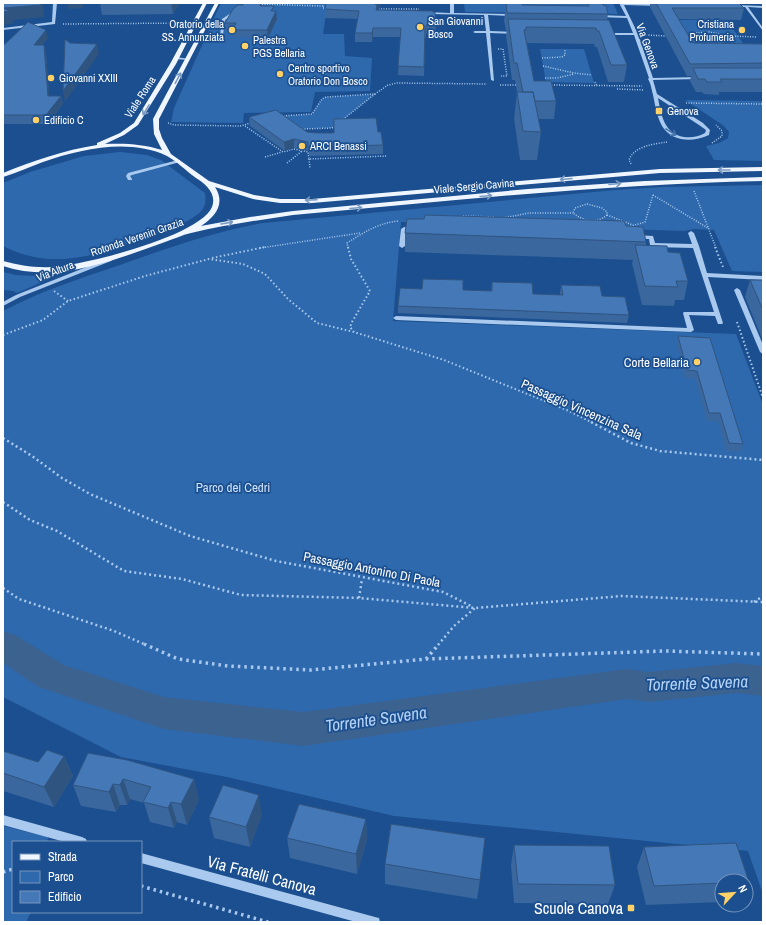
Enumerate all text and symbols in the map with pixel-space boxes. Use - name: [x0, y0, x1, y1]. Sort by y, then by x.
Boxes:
- place label: San Giovanni Bosco: [428, 14, 483, 41]
- place label: Oratorio della SS. Annunziata: [162, 17, 224, 44]
- place label: Cristiana Profumeria: [689, 17, 734, 44]
- street label: Via Genova: [633, 21, 663, 71]
- marker: San Giovanni Bosco: [415, 22, 425, 32]
- marker: Oratorio della SS. Annunziata: [227, 25, 237, 35]
- marker: Cristiana Profumeria: [737, 25, 747, 35]
- place label: Palestra PGS Bellaria: [253, 33, 305, 60]
- marker: Palestra PGS Bellaria: [240, 41, 250, 51]
- place label: Centro sportivo Oratorio Don Bosco: [288, 61, 368, 88]
- marker: Centro sportivo Oratorio Don Bosco: [275, 69, 285, 79]
- place label: Giovanni XXIII: [59, 71, 118, 85]
- one-way arrow: [174, 72, 182, 84]
- marker: Giovanni XXIII: [46, 73, 56, 83]
- street label: Viale Roma: [121, 73, 159, 121]
- one-way arrow: [141, 104, 149, 116]
- place label: Genova: [667, 104, 699, 118]
- marker: Genova: [654, 106, 664, 116]
- place label: Edificio C: [44, 113, 84, 127]
- marker: Edificio C: [31, 115, 41, 125]
- one-way arrow: [665, 129, 677, 137]
- place label: ARCI Benassi: [309, 139, 367, 153]
- marker: ARCI Benassi: [297, 141, 307, 151]
- one-way arrow: [718, 166, 731, 174]
- one-way arrow: [560, 175, 573, 182]
- street label: Viale Sergio Cavina: [433, 176, 515, 196]
- one-way arrow: [608, 180, 621, 188]
- one-way arrow: [479, 192, 492, 200]
- one-way arrow: [305, 197, 318, 204]
- one-way arrow: [349, 204, 362, 212]
- street label: Rotonda Verenin Grazia: [89, 215, 185, 259]
- one-way arrow: [220, 218, 233, 226]
- street label: Via Altura: [34, 257, 76, 285]
- place label: Corte Bellaria: [624, 354, 689, 371]
- marker: Corte Bellaria: [692, 357, 702, 367]
- street label: Passaggio Vincenzina Sala: [519, 375, 645, 444]
- park label: Parco dei Cedri: [196, 479, 270, 496]
- street label: Passaggio Antonino Di Paola: [302, 548, 442, 591]
- water label: Torrente Savena: [646, 669, 749, 696]
- water label: Torrente Savena: [324, 700, 428, 737]
- legend: [12, 841, 142, 913]
- text: Strada: [48, 849, 78, 865]
- street label: Via Fratelli Canova: [205, 850, 320, 900]
- text: Parco: [48, 869, 74, 885]
- north arrow: [714, 873, 754, 913]
- text: N: [735, 883, 751, 895]
- text: Edificio: [48, 889, 81, 905]
- place label: Scuole Canova: [534, 897, 624, 919]
- marker: Scuole Canova: [626, 903, 636, 913]

